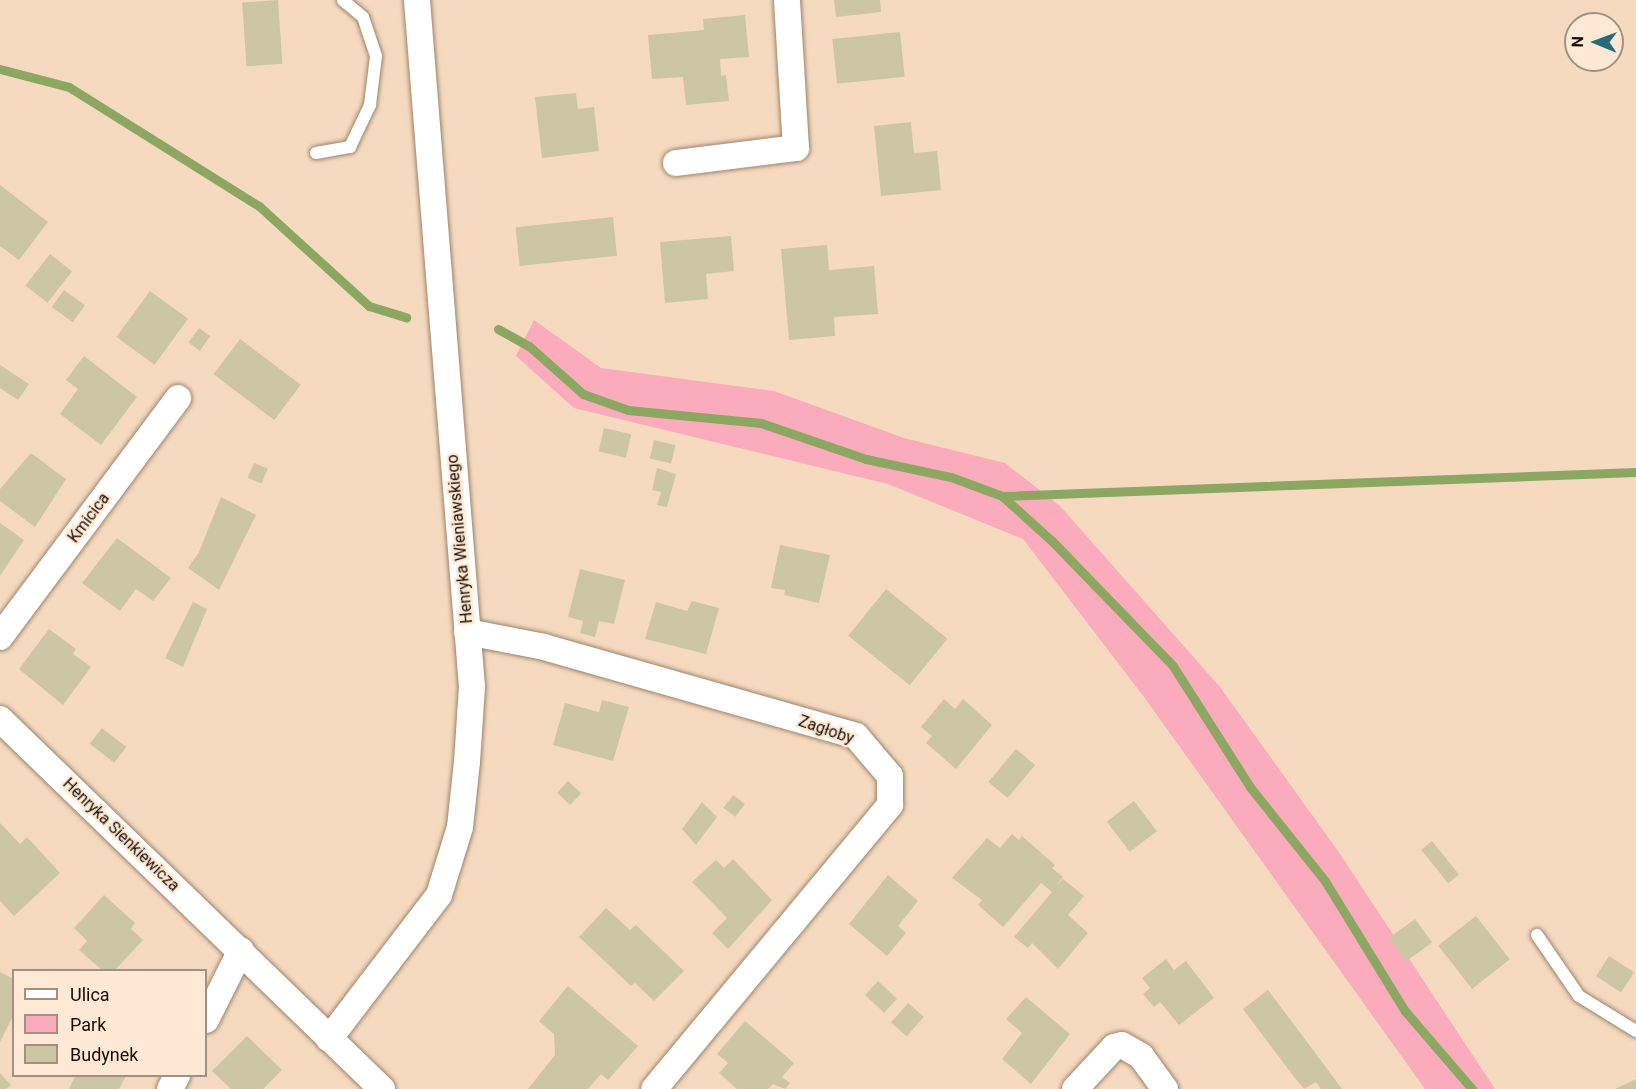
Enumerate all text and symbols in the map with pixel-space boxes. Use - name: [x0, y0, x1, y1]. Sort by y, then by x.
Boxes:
- north arrow: [1564, 12, 1624, 72]
- text: N: [1568, 36, 1587, 48]
- street label: Henryka Wieniawskiego: [443, 454, 477, 624]
- street label: Kmicica: [64, 489, 114, 547]
- street label: Zagłoby: [796, 712, 856, 748]
- street label: Henryka Sienkiewicza: [59, 774, 183, 896]
- legend: [12, 969, 207, 1077]
- text: Ulica: [70, 984, 110, 1005]
- text: Park: [70, 1014, 106, 1035]
- text: Budynek: [70, 1044, 138, 1065]

